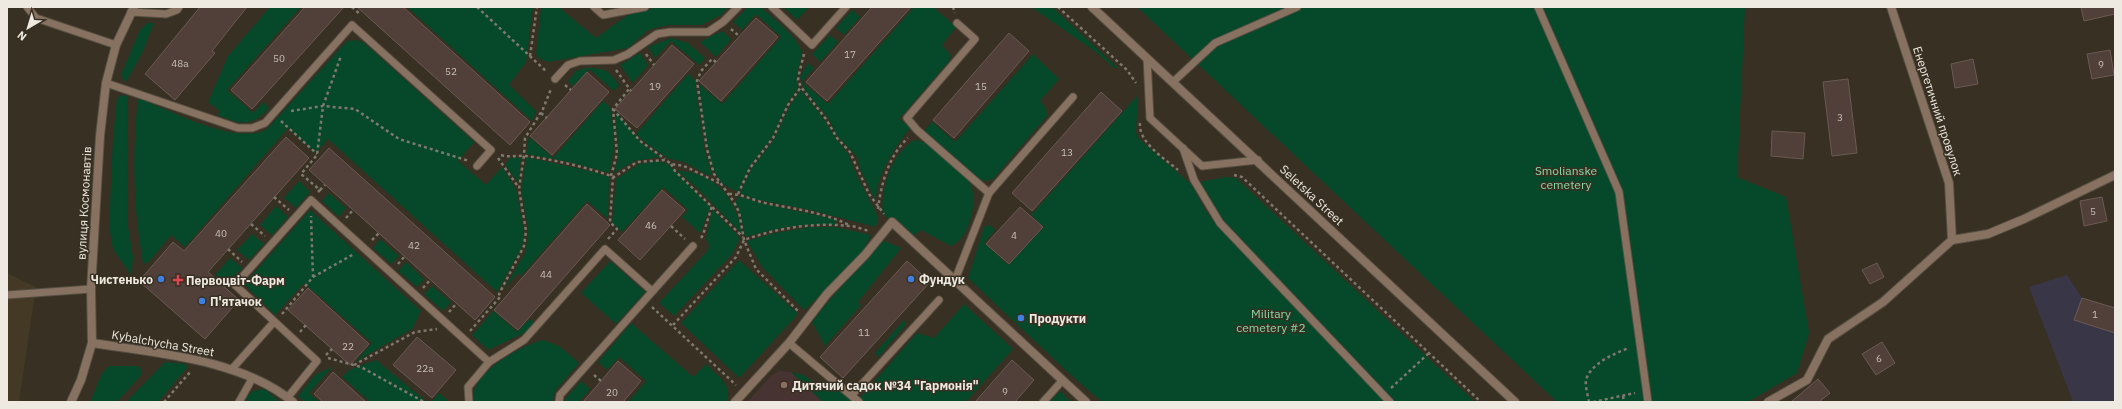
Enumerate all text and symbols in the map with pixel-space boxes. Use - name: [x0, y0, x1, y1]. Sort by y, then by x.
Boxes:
- north arrow: [8, 8, 48, 48]
- text: N: [14, 28, 29, 44]
- street label: Енергетичний провулок: [1910, 44, 1966, 178]
- house number: 17: [844, 48, 856, 61]
- house number: 50: [273, 52, 285, 65]
- house number: 48а: [171, 57, 189, 70]
- house number: 9: [2098, 58, 2104, 71]
- house number: 52: [445, 65, 457, 78]
- house number: 19: [649, 80, 661, 93]
- house number: 15: [975, 80, 987, 93]
- house number: 3: [1837, 111, 1843, 124]
- street label: вулиця Космонавтів: [74, 146, 94, 260]
- house number: 13: [1061, 146, 1073, 159]
- street label: Seletska Street: [1277, 162, 1347, 228]
- park label: Smolianske cemetery: [1535, 163, 1598, 192]
- house number: 5: [2090, 205, 2096, 218]
- house number: 46: [645, 219, 657, 232]
- house number: 40: [215, 227, 227, 240]
- house number: 4: [1011, 229, 1017, 242]
- house number: 42: [408, 239, 420, 252]
- house number: 44: [540, 268, 552, 281]
- place label: Чистенько: [91, 272, 153, 287]
- place label: Фундук: [919, 272, 965, 287]
- place label: Первоцвіт-Фарм: [186, 273, 285, 288]
- marker: Чистенько: [156, 274, 166, 284]
- marker: Фундук: [906, 274, 916, 284]
- marker: Первоцвіт-Фарм: [173, 275, 183, 285]
- place label: П'ятачок: [210, 294, 262, 309]
- marker: П'ятачок: [197, 296, 207, 306]
- park label: Military cemetery #2: [1236, 306, 1306, 335]
- house number: 1: [2092, 308, 2098, 321]
- place label: Продукти: [1029, 311, 1086, 326]
- marker: Продукти: [1016, 313, 1026, 323]
- house number: 11: [858, 326, 870, 339]
- street label: Kybalchycha Street: [111, 327, 215, 359]
- house number: 22: [342, 340, 354, 353]
- house number: 6: [1876, 352, 1882, 365]
- house number: 22а: [416, 362, 434, 375]
- place label: Дитячий садок №34 "Гармонія": [792, 378, 979, 393]
- marker: Дитячий садок №34 "Гармонія": [779, 380, 789, 390]
- house number: 9: [1002, 385, 1008, 398]
- house number: 20: [606, 386, 618, 399]

